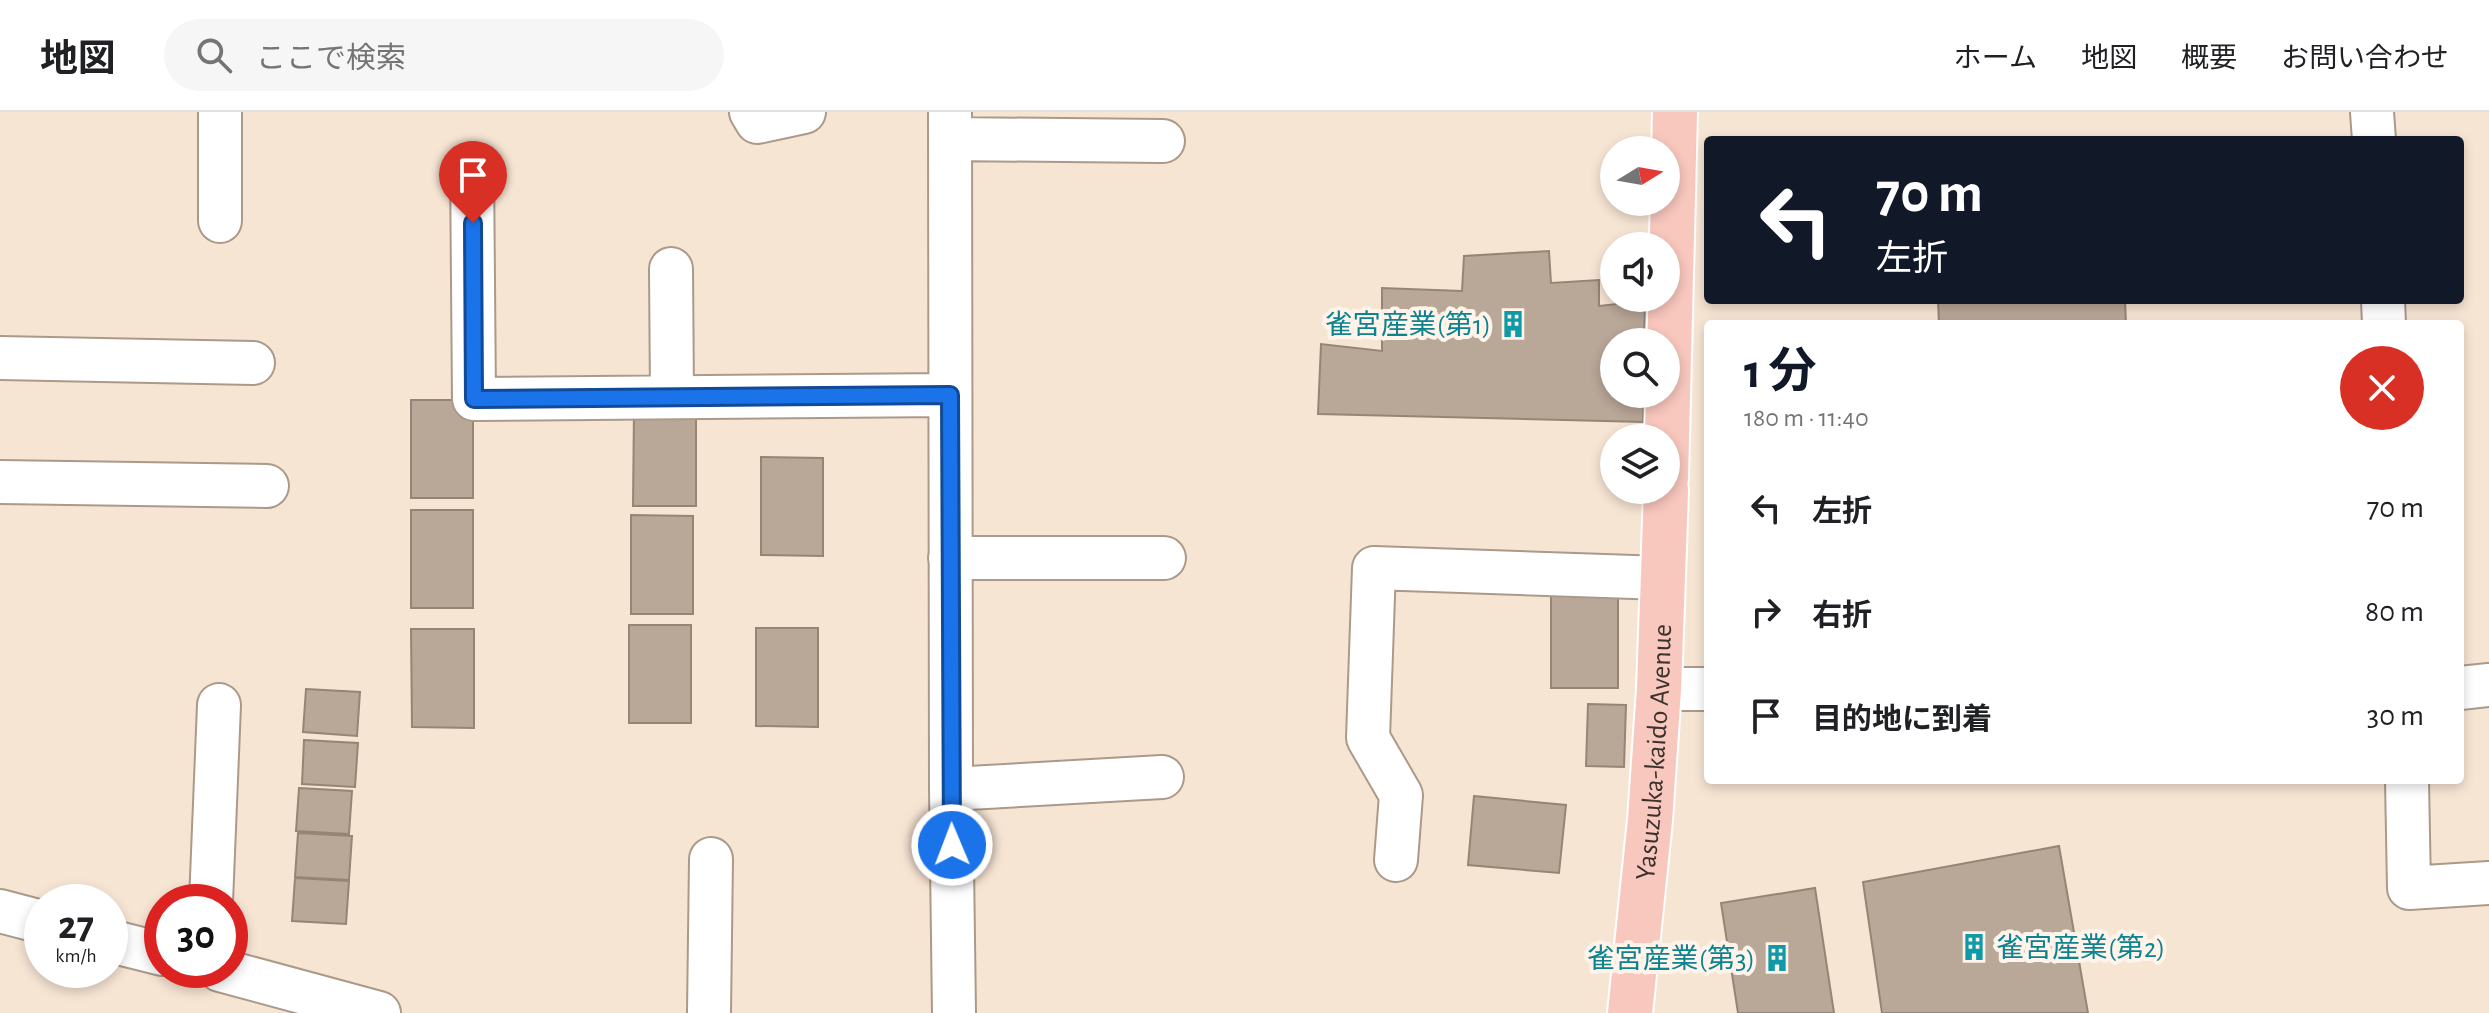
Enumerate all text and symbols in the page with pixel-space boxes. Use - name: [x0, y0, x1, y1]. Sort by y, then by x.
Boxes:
- search box: [164, 19, 724, 91]
- icon: search: [192, 33, 236, 77]
- text: 地図: [40, 41, 116, 79]
- text: ここで検索: [256, 44, 406, 74]
- text: ホーム: [1954, 45, 2037, 73]
- text: 地図: [2081, 45, 2137, 73]
- text: 概要: [2181, 45, 2237, 73]
- text: お問い合わせ: [2281, 45, 2449, 73]
- north arrow: [1600, 136, 1680, 216]
- map controls: [1600, 136, 1680, 504]
- pin: [439, 141, 507, 223]
- icon: arrive: [451, 153, 495, 197]
- text: 70 m: [1876, 166, 1983, 222]
- icon: left: [1744, 168, 1848, 272]
- button: sound: [1600, 232, 1680, 312]
- text: 左折: [1876, 241, 1948, 277]
- building icon: 雀宮産業(第1): [1498, 309, 1528, 339]
- place label: 雀宮産業(第1): [1325, 310, 1491, 340]
- button: search: [1600, 328, 1680, 408]
- button: close: [2340, 346, 2424, 430]
- text: 1 分: [1744, 349, 1817, 397]
- text: 180 m · 11:40: [1744, 405, 1869, 431]
- button: layers: [1600, 424, 1680, 504]
- icon: left: [1744, 486, 1788, 530]
- text: 70 m: [2367, 493, 2424, 523]
- text: 左折: [1812, 497, 1872, 527]
- icon: right: [1744, 590, 1788, 634]
- text: 80 m: [2365, 597, 2424, 627]
- text: 右折: [1812, 601, 1872, 631]
- street label: Yasuzuka-kaido Avenue: [1632, 624, 1677, 882]
- icon: arrive: [1744, 694, 1788, 738]
- text: 30 m: [2367, 701, 2424, 731]
- text: 目的地に到着: [1812, 705, 1992, 735]
- position arrow: [910, 803, 994, 887]
- speed limit sign: 30: [144, 884, 248, 988]
- text: 27: [58, 906, 94, 946]
- building icon: 雀宮産業(第2): [1959, 932, 1989, 962]
- place label: 雀宮産業(第2): [1996, 933, 2165, 963]
- building icon: 雀宮産業(第3): [1762, 943, 1792, 973]
- place label: 雀宮産業(第3): [1587, 944, 1755, 974]
- text: km/h: [55, 946, 97, 966]

